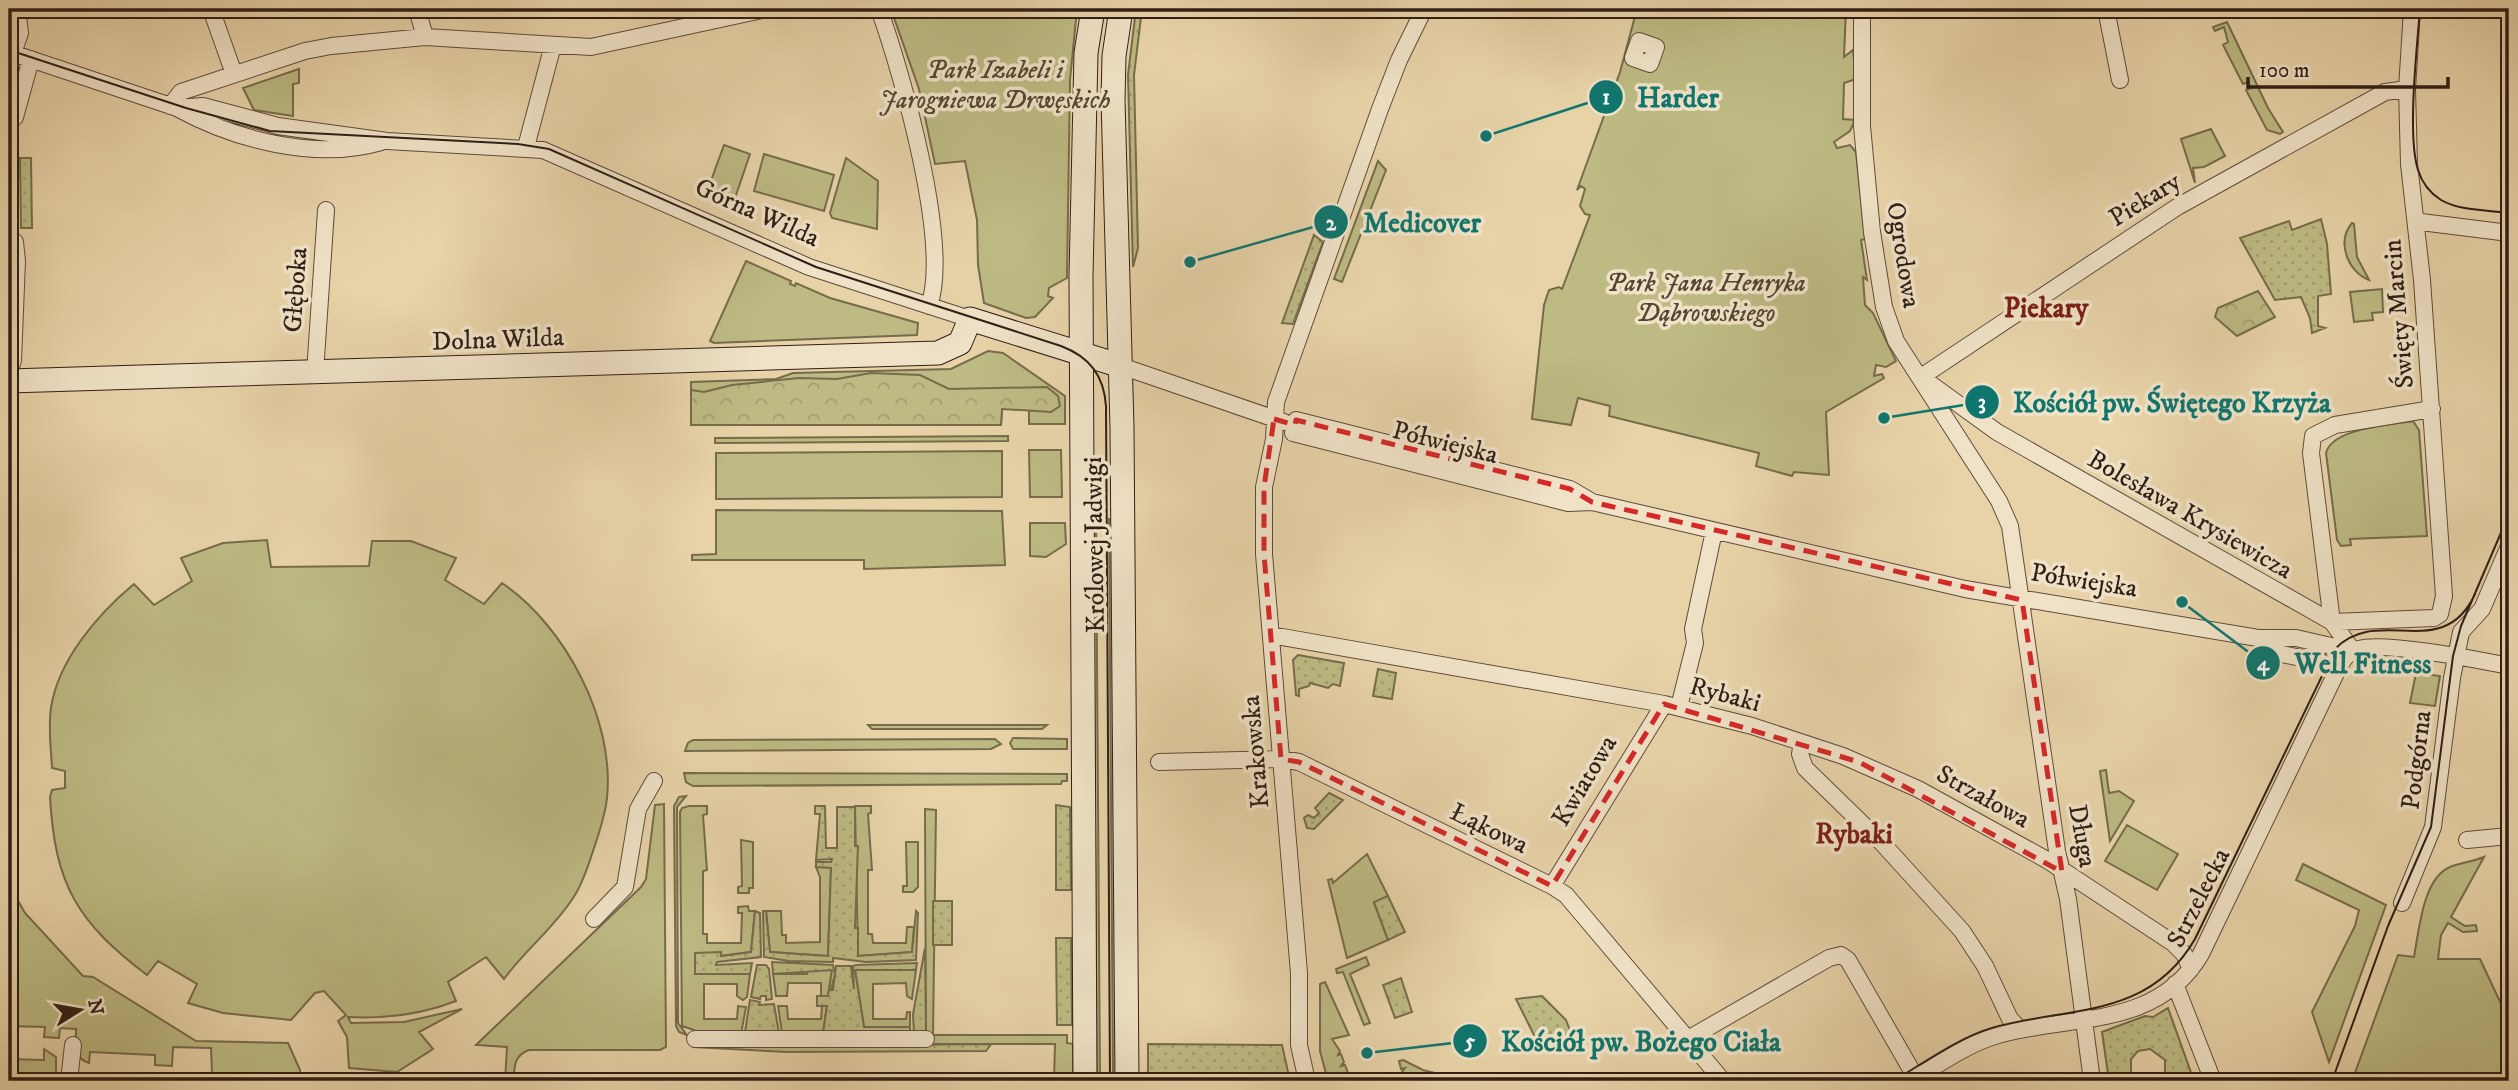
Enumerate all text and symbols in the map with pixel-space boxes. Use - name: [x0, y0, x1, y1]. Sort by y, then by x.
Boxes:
- scale bar: [2248, 46, 2448, 90]
- park label: Park Izabeli i Jarogniewa Drwęskich: [879, 54, 1111, 117]
- text: 100 m: [2259, 58, 2310, 84]
- callout: Harder: [1588, 72, 1733, 121]
- text: Harder: [1637, 81, 1719, 116]
- text: 1: [1602, 85, 1610, 111]
- street label: Piekary: [2103, 165, 2188, 235]
- street label: Górna Wilda: [690, 171, 824, 255]
- callout: Medicover: [1314, 198, 1495, 247]
- street label: Ogrodowa: [1878, 200, 1928, 310]
- text: Medicover: [1363, 206, 1482, 241]
- text: 2: [1326, 211, 1337, 237]
- street label: Święty Marcin: [2375, 238, 2422, 390]
- street label: Głęboka: [277, 246, 315, 334]
- park label: Park Jana Henryka Dąbrowskiego: [1606, 267, 1806, 330]
- district label: Piekary: [2004, 291, 2089, 326]
- street label: Dolna Wilda: [431, 321, 565, 359]
- callout: Kościół pw. Świętego Krzyża: [1964, 377, 2345, 426]
- text: Kościół pw. Świętego Krzyża: [2013, 385, 2332, 421]
- text: 3: [1978, 390, 1986, 416]
- street label: Półwiejska: [1389, 414, 1501, 472]
- street label: Bolesława Krysiewicza: [2082, 443, 2298, 587]
- street label: Królowej Jadwigi: [1077, 456, 1113, 634]
- street label: Półwiejska: [2028, 556, 2140, 606]
- callout: Well Fitness: [2246, 638, 2446, 687]
- text: Well Fitness: [2294, 647, 2432, 682]
- text: 4: [2257, 651, 2270, 677]
- street label: Rybaki: [1686, 670, 1764, 720]
- street label: Krakowska: [1235, 694, 1277, 810]
- street label: Podgórna: [2395, 708, 2439, 812]
- street label: Kwiatowa: [1545, 729, 1625, 833]
- street label: Strzałowa: [1930, 758, 2036, 836]
- street label: Łąkowa: [1445, 796, 1533, 862]
- street label: Długa: [2060, 802, 2104, 870]
- district label: Rybaki: [1815, 817, 1893, 852]
- street label: Strzelecka: [2160, 843, 2238, 953]
- north arrow: [46, 974, 116, 1044]
- text: N: [82, 997, 108, 1017]
- callout: Kościół pw. Bożego Ciała: [1452, 1017, 1795, 1066]
- text: Kościół pw. Bożego Ciała: [1501, 1025, 1782, 1060]
- text: 5: [1464, 1029, 1476, 1055]

